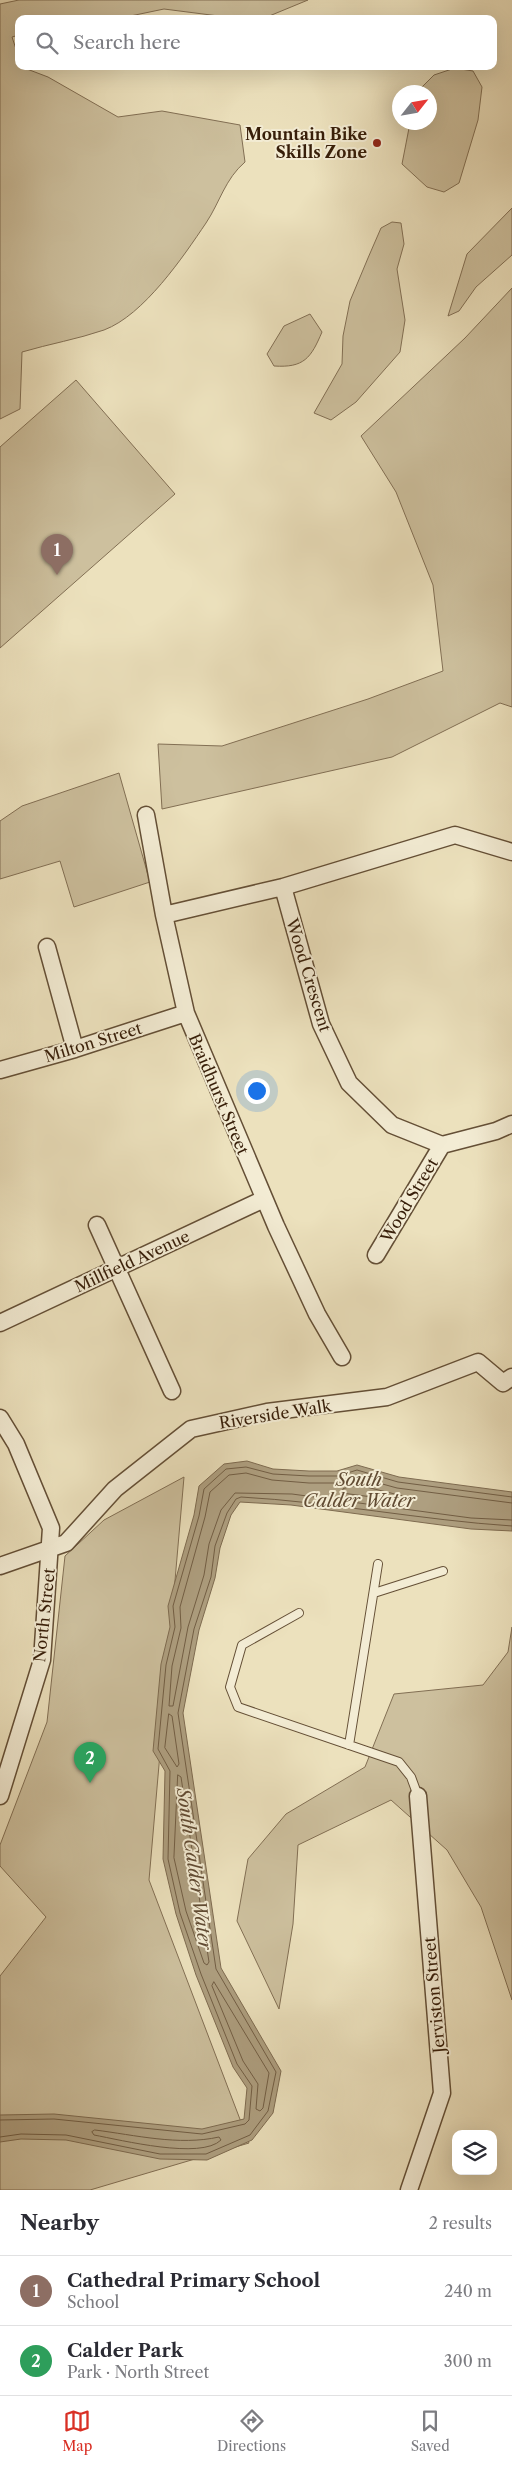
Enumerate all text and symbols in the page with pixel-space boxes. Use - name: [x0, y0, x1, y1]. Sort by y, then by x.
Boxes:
- search box: [15, 15, 497, 70]
- icon: search: [33, 29, 61, 57]
- text: Search here: [73, 31, 181, 54]
- north arrow: [392, 85, 437, 130]
- place label: Mountain Bike Skills Zone: [245, 124, 367, 162]
- marker: Mountain Bike Skills Zone: [371, 137, 383, 149]
- pin: 1: [41, 534, 73, 575]
- street label: Wood Crescent: [282, 915, 336, 1034]
- street label: Milton Street: [42, 1018, 144, 1066]
- street label: Braidhurst Street: [184, 1030, 254, 1158]
- your location: [244, 1078, 270, 1104]
- street label: Wood Street: [375, 1154, 442, 1247]
- street label: Millfield Avenue: [71, 1226, 193, 1296]
- street label: Riverside Walk: [218, 1395, 333, 1433]
- water label: South Calder Water: [303, 1469, 417, 1512]
- street label: North Street: [29, 1567, 59, 1663]
- pin: 2: [74, 1742, 106, 1783]
- water label: South Calder Water: [172, 1786, 216, 1953]
- street label: Jerviston Street: [419, 1936, 449, 2057]
- map controls: [452, 2130, 497, 2175]
- button: layers: [452, 2130, 497, 2175]
- text: Nearby: [20, 2210, 99, 2235]
- text: 2 results: [429, 2213, 492, 2233]
- text: Cathedral Primary School: [67, 2269, 320, 2292]
- text: 1: [32, 2281, 40, 2301]
- text: 240 m: [444, 2281, 492, 2301]
- text: School: [67, 2292, 119, 2312]
- text: Calder Park: [67, 2339, 183, 2362]
- text: 2: [31, 2351, 41, 2371]
- text: 300 m: [444, 2351, 492, 2371]
- text: Park · North Street: [67, 2362, 209, 2382]
- tab: Map: [62, 2407, 92, 2455]
- tab: Directions: [217, 2407, 286, 2455]
- tab: Saved: [411, 2407, 450, 2455]

